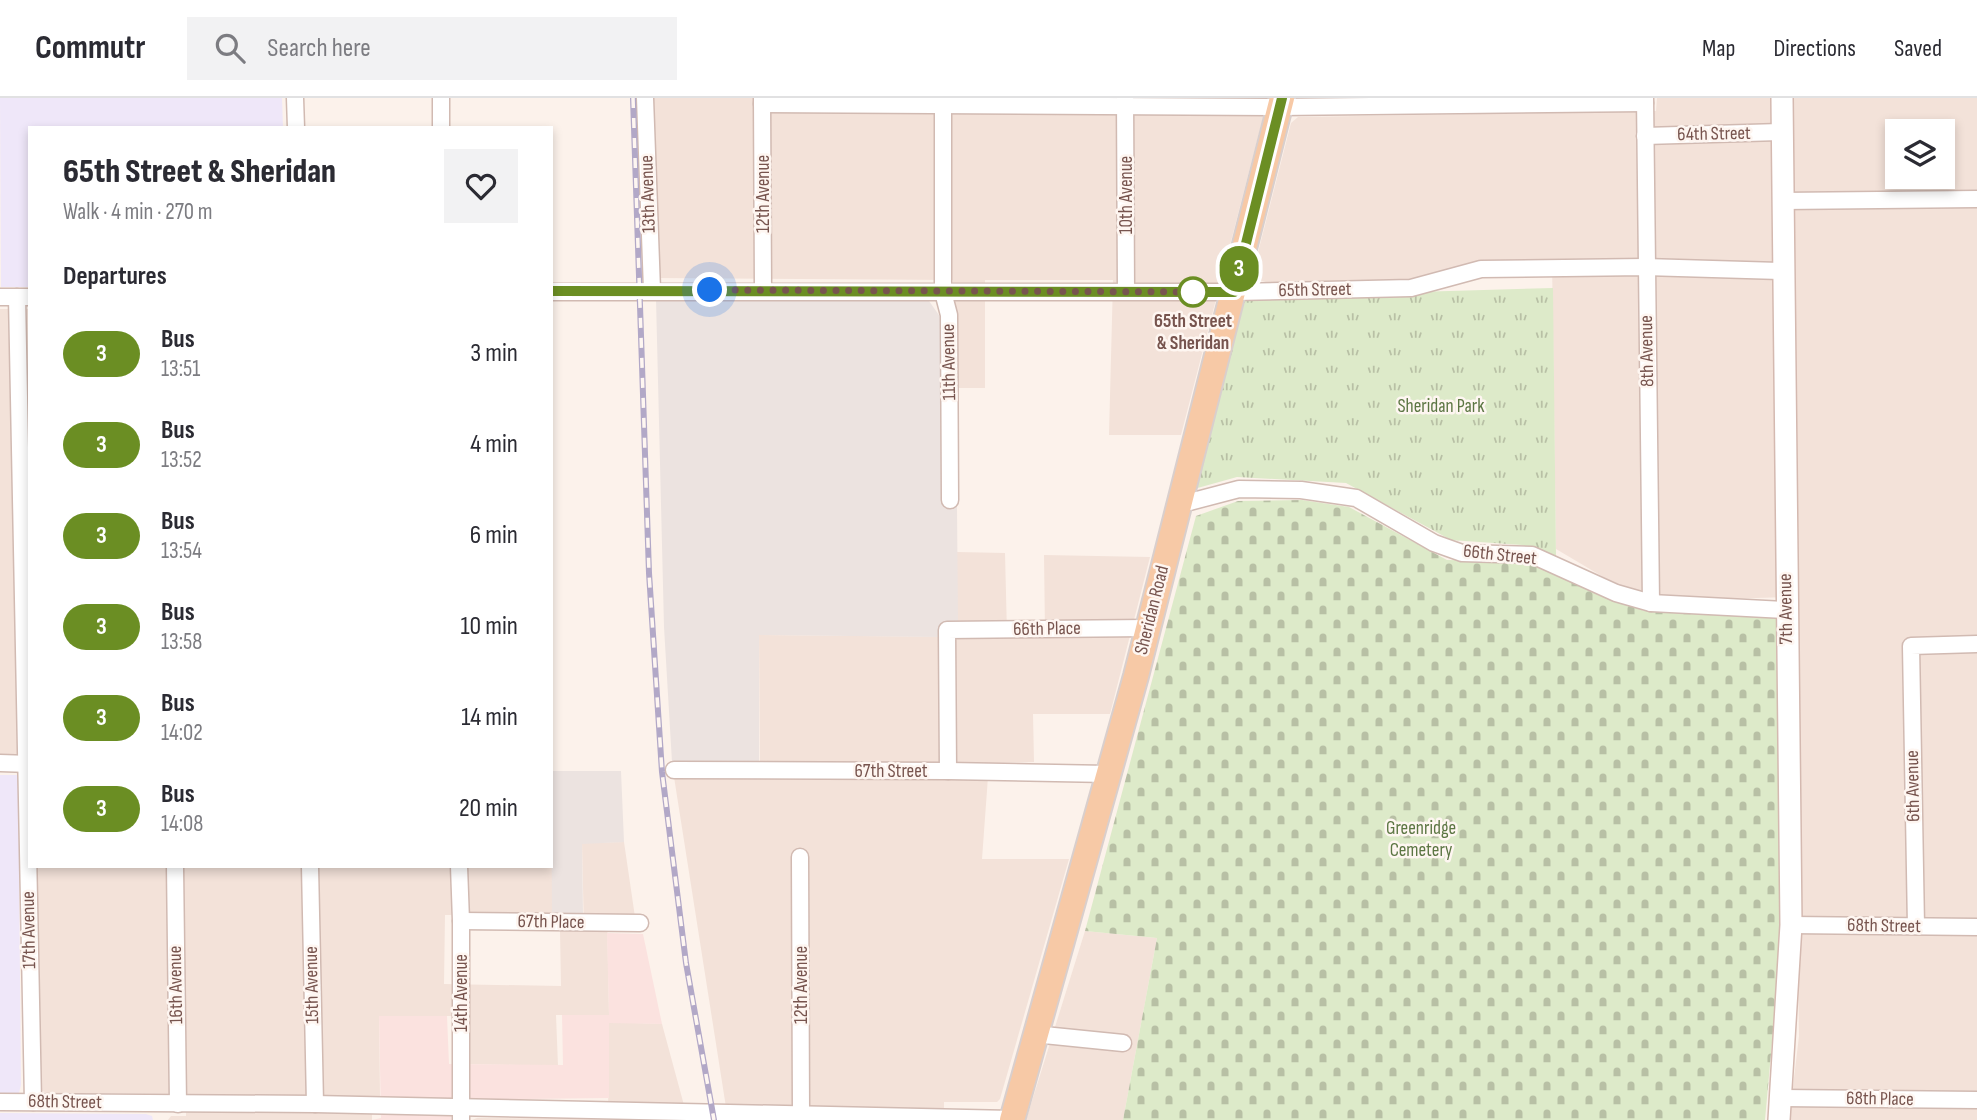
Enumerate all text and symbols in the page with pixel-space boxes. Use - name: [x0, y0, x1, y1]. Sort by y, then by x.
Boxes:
- search box: [187, 17, 677, 80]
- text: Commutr: [35, 28, 145, 68]
- icon: search: [211, 29, 249, 67]
- text: Search here: [267, 33, 371, 64]
- text: Map: [1702, 34, 1735, 63]
- text: Directions: [1773, 34, 1856, 63]
- text: Saved: [1894, 34, 1942, 63]
- map controls: [1885, 119, 1955, 189]
- button: layers: [1885, 119, 1955, 189]
- street label: 64th Street: [1677, 122, 1751, 146]
- button: heart: [444, 149, 518, 223]
- text: 65th Street & Sheridan: [63, 152, 336, 192]
- street label: 13th Avenue: [635, 155, 661, 233]
- street label: 12th Avenue: [752, 155, 775, 233]
- street label: 10th Avenue: [1115, 156, 1138, 234]
- text: Walk · 4 min · 270 m: [63, 198, 213, 226]
- line badge: 3: [1216, 246, 1262, 292]
- text: 3: [1234, 254, 1244, 283]
- text: Departures: [63, 261, 167, 292]
- your location: [692, 272, 727, 307]
- marker: 65th Street & Sheridan: [1178, 277, 1208, 307]
- street label: 65th Street: [1278, 278, 1352, 302]
- place label: 65th Street & Sheridan: [1154, 310, 1232, 355]
- street label: 8th Avenue: [1635, 315, 1659, 387]
- text: Bus: [161, 324, 195, 355]
- street label: 11th Avenue: [937, 324, 961, 400]
- text: 3 min: [470, 338, 518, 369]
- text: 3: [96, 339, 107, 368]
- text: 13:51: [161, 355, 200, 383]
- park label: Sheridan Park: [1397, 395, 1485, 418]
- text: Bus: [161, 415, 195, 446]
- text: 4 min: [470, 429, 518, 460]
- text: 3: [96, 430, 107, 459]
- text: 13:52: [161, 446, 202, 474]
- text: Bus: [161, 506, 195, 537]
- text: 6 min: [470, 520, 518, 551]
- text: 3: [96, 521, 107, 550]
- text: 13:54: [161, 537, 202, 565]
- street label: 66th Street: [1462, 540, 1538, 570]
- street label: Sheridan Road: [1130, 563, 1174, 657]
- street label: 7th Avenue: [1774, 573, 1798, 645]
- text: Bus: [161, 597, 195, 628]
- text: 10 min: [461, 611, 518, 642]
- text: 3: [96, 612, 107, 641]
- street label: 66th Place: [1013, 617, 1081, 641]
- text: 13:58: [161, 628, 202, 656]
- text: Bus: [161, 688, 195, 719]
- text: 14 min: [461, 702, 518, 733]
- text: 3: [96, 703, 107, 732]
- text: 14:02: [161, 719, 203, 747]
- street label: 6th Avenue: [1901, 750, 1925, 822]
- street label: 67th Street: [854, 760, 928, 783]
- text: Bus: [161, 779, 195, 810]
- text: 20 min: [459, 793, 518, 824]
- text: 3: [96, 794, 107, 823]
- text: 14:08: [161, 810, 203, 838]
- park label: Greenridge Cemetery: [1386, 817, 1456, 862]
- street label: 17th Avenue: [17, 891, 41, 969]
- street label: 67th Place: [517, 910, 585, 934]
- street label: 68th Street: [1847, 914, 1921, 938]
- street label: 16th Avenue: [164, 946, 188, 1024]
- street label: 15th Avenue: [300, 946, 324, 1024]
- street label: 12th Avenue: [790, 946, 813, 1024]
- street label: 14th Avenue: [450, 954, 473, 1032]
- street label: 68th Place: [1846, 1087, 1914, 1111]
- street label: 68th Street: [28, 1090, 102, 1114]

